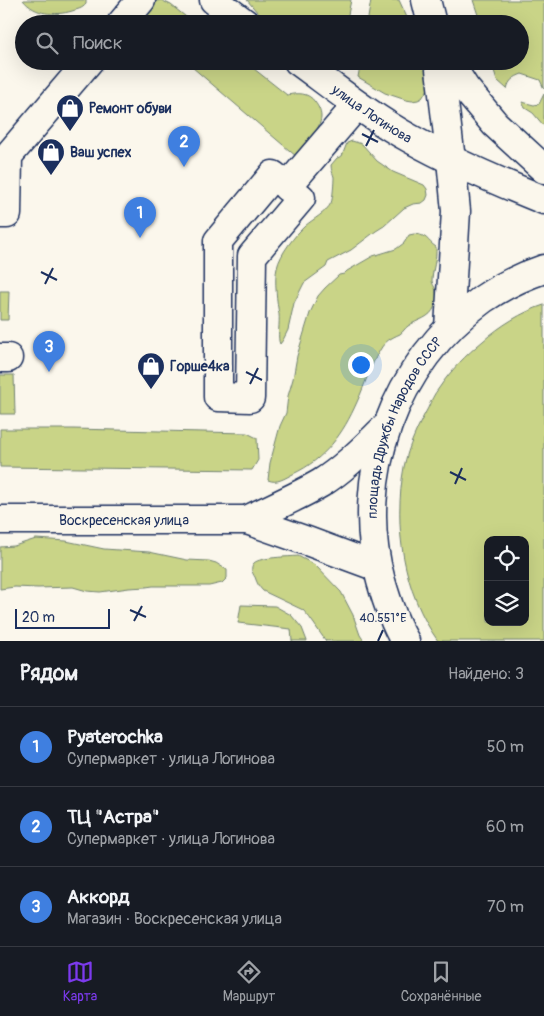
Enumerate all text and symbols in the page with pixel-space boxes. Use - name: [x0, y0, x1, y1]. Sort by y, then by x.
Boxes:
- search box: [15, 15, 529, 70]
- icon: search: [33, 29, 61, 57]
- text: Поиск: [73, 31, 123, 55]
- street label: улица Логинова: [328, 80, 415, 146]
- shop icon: Ремонт обуви: [55, 93, 85, 132]
- place label: Ремонт обуви: [89, 100, 172, 117]
- pin: 2: [168, 126, 200, 167]
- shop icon: Ваш успех: [36, 137, 66, 176]
- place label: Ваш успех: [70, 144, 132, 161]
- pin: 1: [124, 197, 156, 238]
- pin: 3: [33, 331, 65, 372]
- street label: площадь Дружбы Народов СССР: [364, 333, 445, 519]
- shop icon: Горше4ка: [136, 351, 166, 390]
- your location: [348, 352, 374, 378]
- place label: Горше4ка: [170, 358, 230, 375]
- street label: Воскресенская улица: [59, 512, 189, 529]
- map controls: [484, 536, 529, 626]
- button: locate: [484, 536, 529, 581]
- button: layers: [484, 581, 529, 626]
- scale bar: [15, 606, 110, 629]
- text: 20 m: [22, 609, 55, 626]
- text: 40.551°E: [360, 611, 406, 626]
- text: Рядом: [20, 660, 78, 687]
- text: Найдено: 3: [448, 664, 524, 684]
- text: Pyaterochka: [67, 725, 163, 749]
- text: 1: [33, 737, 39, 757]
- text: 50 m: [487, 737, 524, 757]
- text: Супермаркет · улица Логинова: [67, 749, 275, 769]
- text: ТЦ "Астра": [67, 805, 160, 829]
- text: 2: [32, 817, 40, 837]
- text: 60 m: [486, 817, 524, 837]
- text: Супермаркет · улица Логинова: [67, 829, 275, 849]
- text: Аккорд: [67, 885, 130, 909]
- text: 3: [32, 897, 40, 917]
- text: 70 m: [487, 897, 524, 917]
- text: Магазин · Воскресенская улица: [67, 909, 282, 929]
- tab: Карта: [63, 958, 97, 1005]
- tab: Маршрут: [223, 958, 275, 1005]
- tab: Сохранённые: [401, 958, 481, 1005]

